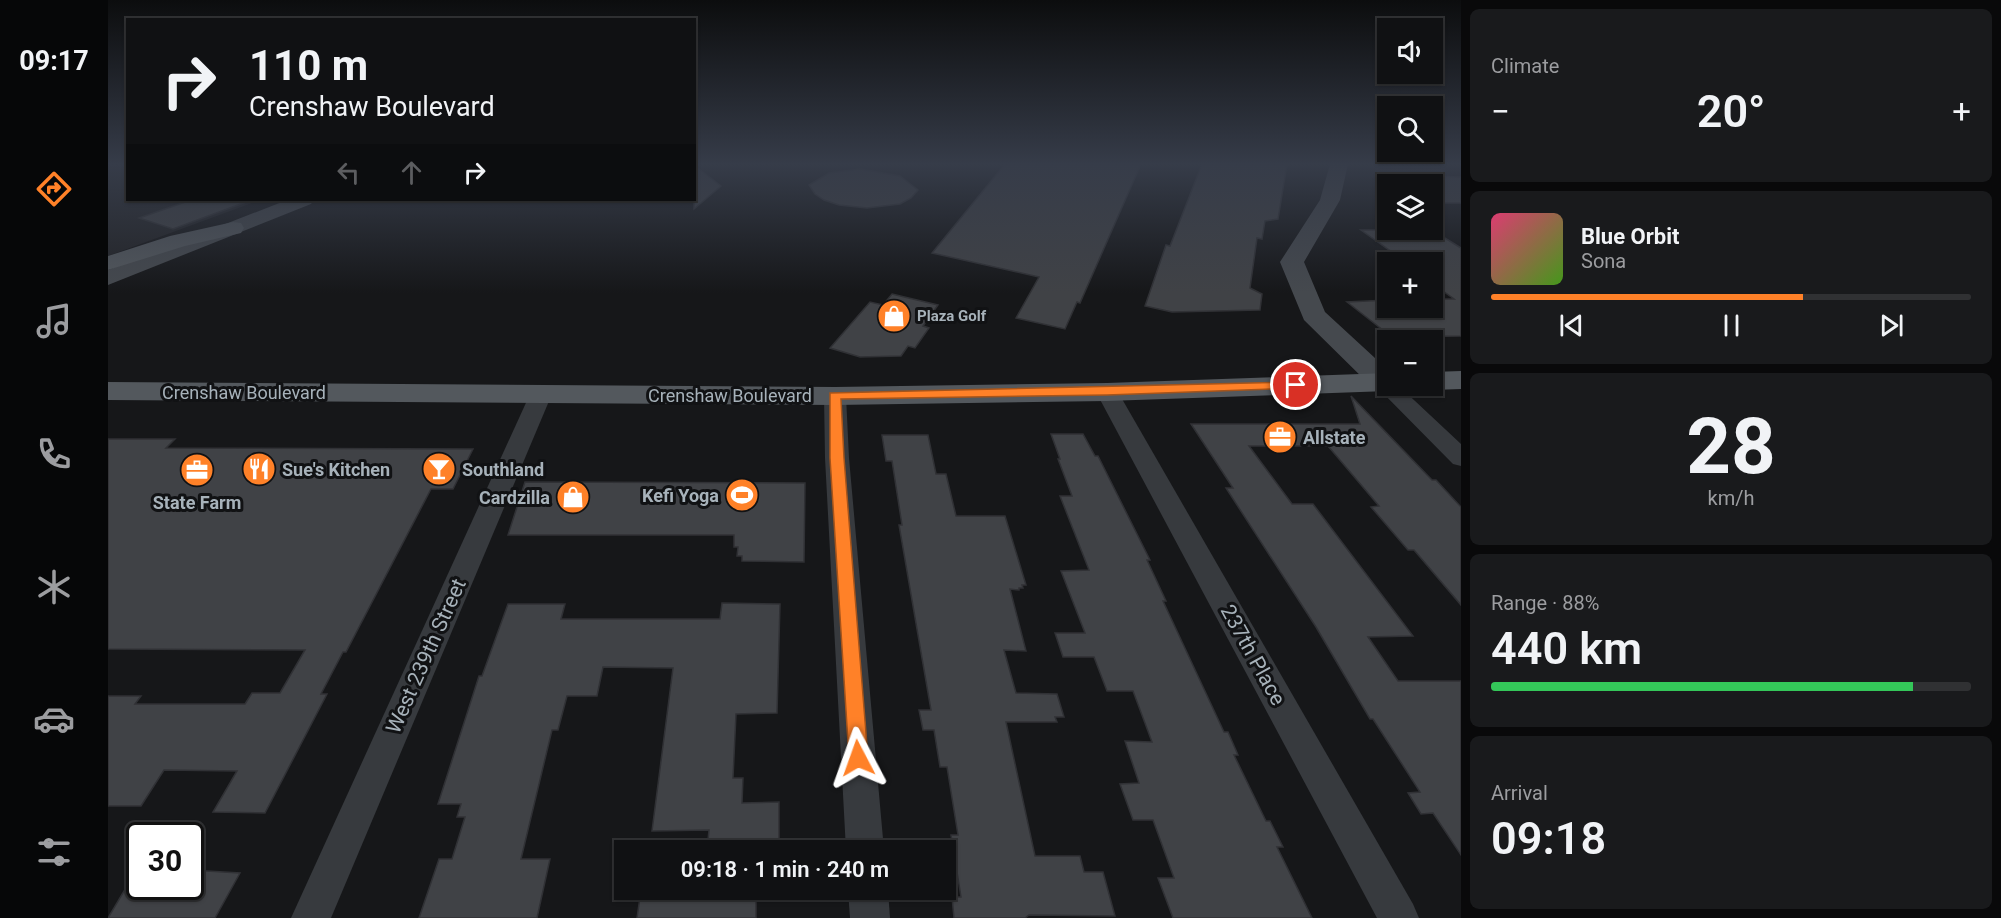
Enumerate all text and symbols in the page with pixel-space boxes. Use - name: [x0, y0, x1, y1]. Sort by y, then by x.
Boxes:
- map controls: [1377, 18, 1443, 396]
- button: sound: [1377, 18, 1443, 84]
- text: 110 m: [249, 41, 368, 90]
- icon: right: [150, 42, 228, 120]
- text: 09:17: [19, 45, 89, 77]
- text: Climate: [1491, 54, 1559, 78]
- text: 20°: [1697, 85, 1765, 138]
- text: Crenshaw Boulevard: [249, 91, 495, 123]
- text: −: [1491, 92, 1510, 131]
- text: +: [1952, 92, 1971, 131]
- button: search: [1377, 96, 1443, 162]
- icon: left: [332, 156, 365, 189]
- icon: ahead: [395, 156, 428, 189]
- icon: right: [458, 156, 491, 189]
- icon: directions: [33, 168, 75, 210]
- button: layers: [1377, 174, 1443, 240]
- text: Blue Orbit: [1581, 224, 1679, 249]
- text: Sona: [1581, 249, 1626, 273]
- button: +: [1377, 252, 1443, 318]
- shop icon: Plaza Golf: [876, 298, 912, 334]
- icon: music: [33, 300, 75, 342]
- place label: Plaza Golf: [917, 307, 987, 325]
- icon: previous: [1555, 309, 1588, 342]
- icon: pause: [1715, 309, 1748, 342]
- icon: next: [1875, 309, 1908, 342]
- button: −: [1377, 330, 1443, 396]
- pin: [1270, 359, 1321, 410]
- icon: arrive: [1279, 368, 1312, 401]
- street label: Crenshaw Boulevard: [162, 382, 326, 403]
- street label: Crenshaw Boulevard: [648, 385, 812, 406]
- text: 28: [1686, 401, 1776, 492]
- office icon: Allstate: [1262, 419, 1298, 455]
- place label: Allstate: [1303, 427, 1366, 448]
- icon: phone: [33, 433, 75, 475]
- restaurant icon: Sue's Kitchen: [241, 451, 277, 487]
- bar icon: Southland: [421, 451, 457, 487]
- office icon: State Farm: [179, 452, 215, 488]
- place label: Sue's Kitchen: [282, 459, 390, 480]
- place label: Southland: [462, 459, 544, 480]
- sports icon: Kefi Yoga: [724, 477, 760, 513]
- shop icon: Cardzilla: [555, 479, 591, 515]
- place label: Kefi Yoga: [642, 485, 719, 506]
- text: km/h: [1708, 486, 1754, 510]
- place label: Cardzilla: [479, 487, 550, 508]
- place label: State Farm: [153, 492, 241, 513]
- icon: climate: [33, 566, 75, 608]
- street label: West 239th Street: [381, 575, 471, 737]
- text: Range · 88%: [1491, 591, 1599, 615]
- street label: 237th Place: [1216, 601, 1290, 709]
- text: 440 km: [1491, 622, 1642, 675]
- icon: car: [33, 698, 75, 740]
- position arrow: [826, 726, 890, 790]
- text: Arrival: [1491, 781, 1548, 805]
- text: 09:18: [1491, 812, 1606, 865]
- speed limit sign: 30: [126, 822, 204, 900]
- icon: filters: [33, 831, 75, 873]
- text: 09:18 · 1 min · 240 m: [681, 857, 889, 882]

